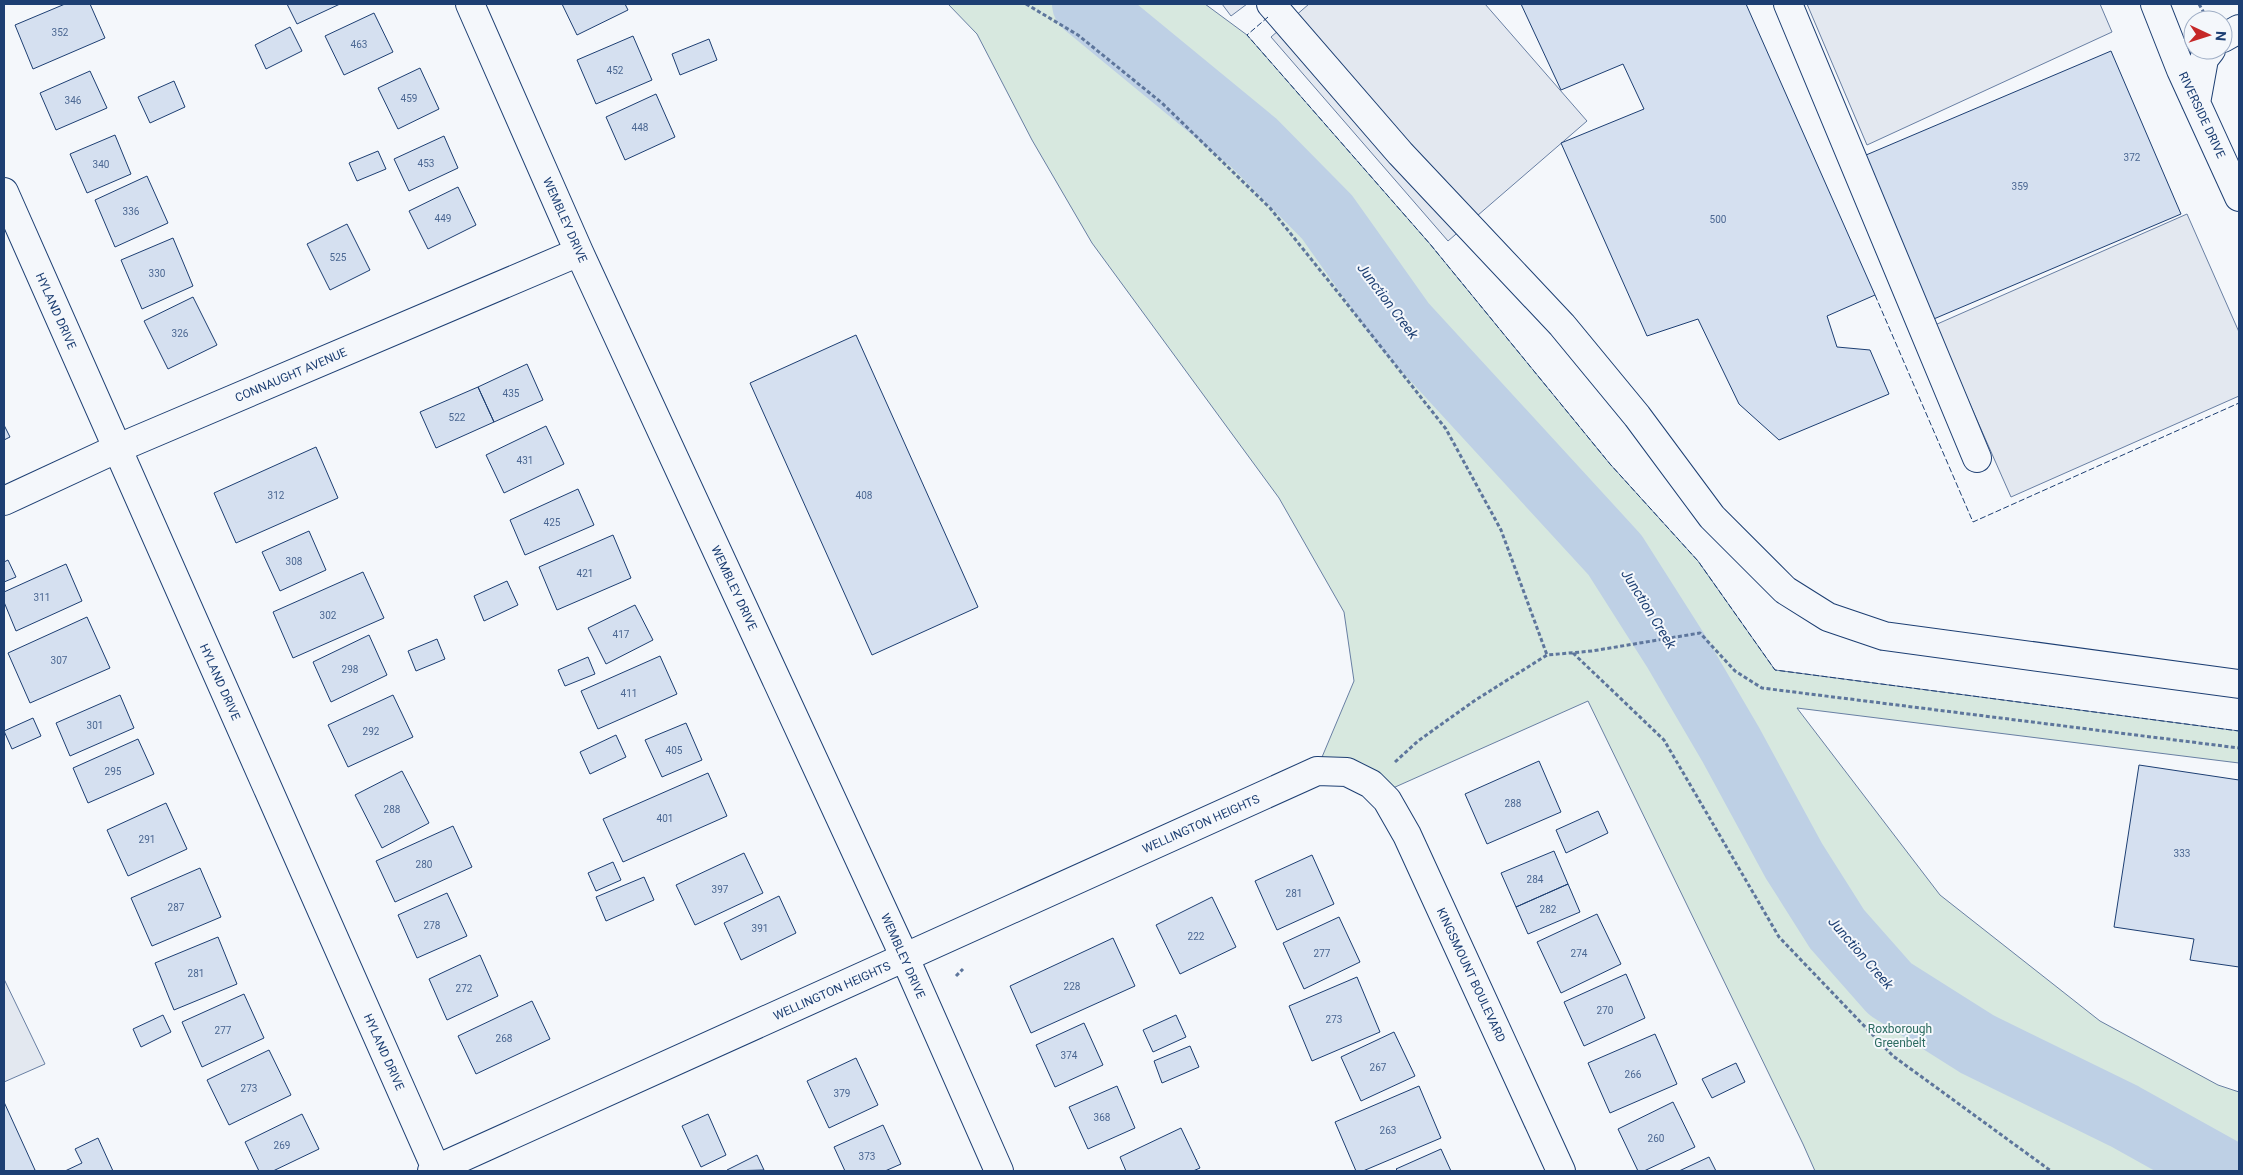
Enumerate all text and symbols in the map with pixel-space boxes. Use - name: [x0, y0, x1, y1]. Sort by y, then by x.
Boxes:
- north arrow: [2183, 10, 2233, 60]
- house number: 352: [52, 27, 69, 38]
- text: N: [2213, 30, 2229, 41]
- house number: 463: [351, 39, 367, 50]
- house number: 452: [607, 65, 624, 76]
- street label: RIVERSIDE DRIVE: [2176, 70, 2228, 161]
- house number: 459: [401, 93, 417, 104]
- house number: 346: [65, 95, 82, 106]
- house number: 448: [632, 122, 649, 133]
- house number: 372: [2124, 152, 2141, 163]
- house number: 453: [418, 158, 434, 169]
- house number: 340: [93, 159, 110, 170]
- street label: WEMBLEY DRIVE: [540, 175, 590, 265]
- house number: 359: [2012, 181, 2028, 192]
- house number: 336: [123, 206, 140, 217]
- house number: 449: [435, 213, 451, 224]
- house number: 500: [1710, 214, 1727, 225]
- house number: 525: [330, 252, 347, 263]
- water label: Junction Creek: [1354, 260, 1422, 343]
- house number: 330: [149, 268, 166, 279]
- street label: HYLAND DRIVE: [33, 271, 79, 352]
- house number: 326: [172, 328, 189, 339]
- street label: CONNAUGHT AVENUE: [233, 345, 349, 405]
- house number: 435: [503, 388, 520, 399]
- house number: 522: [449, 412, 466, 423]
- house number: 431: [517, 455, 533, 466]
- house number: 312: [268, 490, 285, 501]
- house number: 408: [856, 490, 873, 501]
- house number: 425: [544, 517, 561, 528]
- street label: WEMBLEY DRIVE: [708, 543, 760, 633]
- house number: 308: [286, 556, 303, 567]
- water label: Junction Creek: [1618, 566, 1680, 653]
- house number: 421: [577, 568, 593, 579]
- house number: 311: [34, 592, 50, 603]
- house number: 302: [320, 610, 337, 621]
- house number: 417: [613, 629, 630, 640]
- street label: HYLAND DRIVE: [197, 642, 243, 723]
- house number: 307: [51, 655, 68, 666]
- house number: 298: [342, 664, 359, 675]
- house number: 411: [621, 688, 637, 699]
- house number: 301: [87, 720, 103, 731]
- house number: 292: [363, 726, 380, 737]
- house number: 405: [666, 745, 683, 756]
- house number: 295: [105, 766, 122, 777]
- street label: WELLINGTON HEIGHTS: [1140, 792, 1262, 856]
- house number: 288: [1505, 798, 1522, 809]
- house number: 288: [384, 804, 401, 815]
- house number: 401: [657, 813, 673, 824]
- house number: 291: [139, 834, 155, 845]
- house number: 333: [2174, 848, 2190, 859]
- house number: 280: [416, 859, 433, 870]
- house number: 284: [1527, 874, 1544, 885]
- house number: 397: [712, 884, 729, 895]
- house number: 281: [1286, 888, 1302, 899]
- house number: 287: [168, 902, 185, 913]
- house number: 282: [1540, 904, 1557, 915]
- street label: KINGSMOUNT BOULEVARD: [1434, 906, 1508, 1044]
- street label: WEMBLEY DRIVE: [878, 911, 928, 1001]
- water label: Junction Creek: [1825, 914, 1897, 993]
- house number: 278: [424, 920, 441, 931]
- house number: 391: [752, 923, 768, 934]
- house number: 222: [1188, 931, 1205, 942]
- house number: 277: [1314, 948, 1331, 959]
- house number: 274: [1571, 948, 1588, 959]
- street label: WELLINGTON HEIGHTS: [771, 959, 893, 1023]
- house number: 281: [188, 968, 204, 979]
- house number: 228: [1064, 981, 1081, 992]
- house number: 272: [456, 983, 473, 994]
- house number: 270: [1597, 1005, 1614, 1016]
- street label: HYLAND DRIVE: [361, 1012, 407, 1093]
- house number: 273: [1326, 1014, 1342, 1025]
- park label: Roxborough Greenbelt: [1868, 1022, 1932, 1050]
- house number: 277: [215, 1025, 232, 1036]
- house number: 268: [496, 1033, 513, 1044]
- house number: 374: [1061, 1050, 1078, 1061]
- house number: 267: [1370, 1062, 1387, 1073]
- house number: 266: [1625, 1069, 1642, 1080]
- house number: 273: [241, 1083, 257, 1094]
- house number: 379: [834, 1088, 850, 1099]
- house number: 368: [1094, 1112, 1111, 1123]
- house number: 263: [1380, 1125, 1396, 1136]
- house number: 260: [1648, 1133, 1665, 1144]
- house number: 269: [274, 1140, 290, 1151]
- house number: 373: [859, 1151, 875, 1162]

